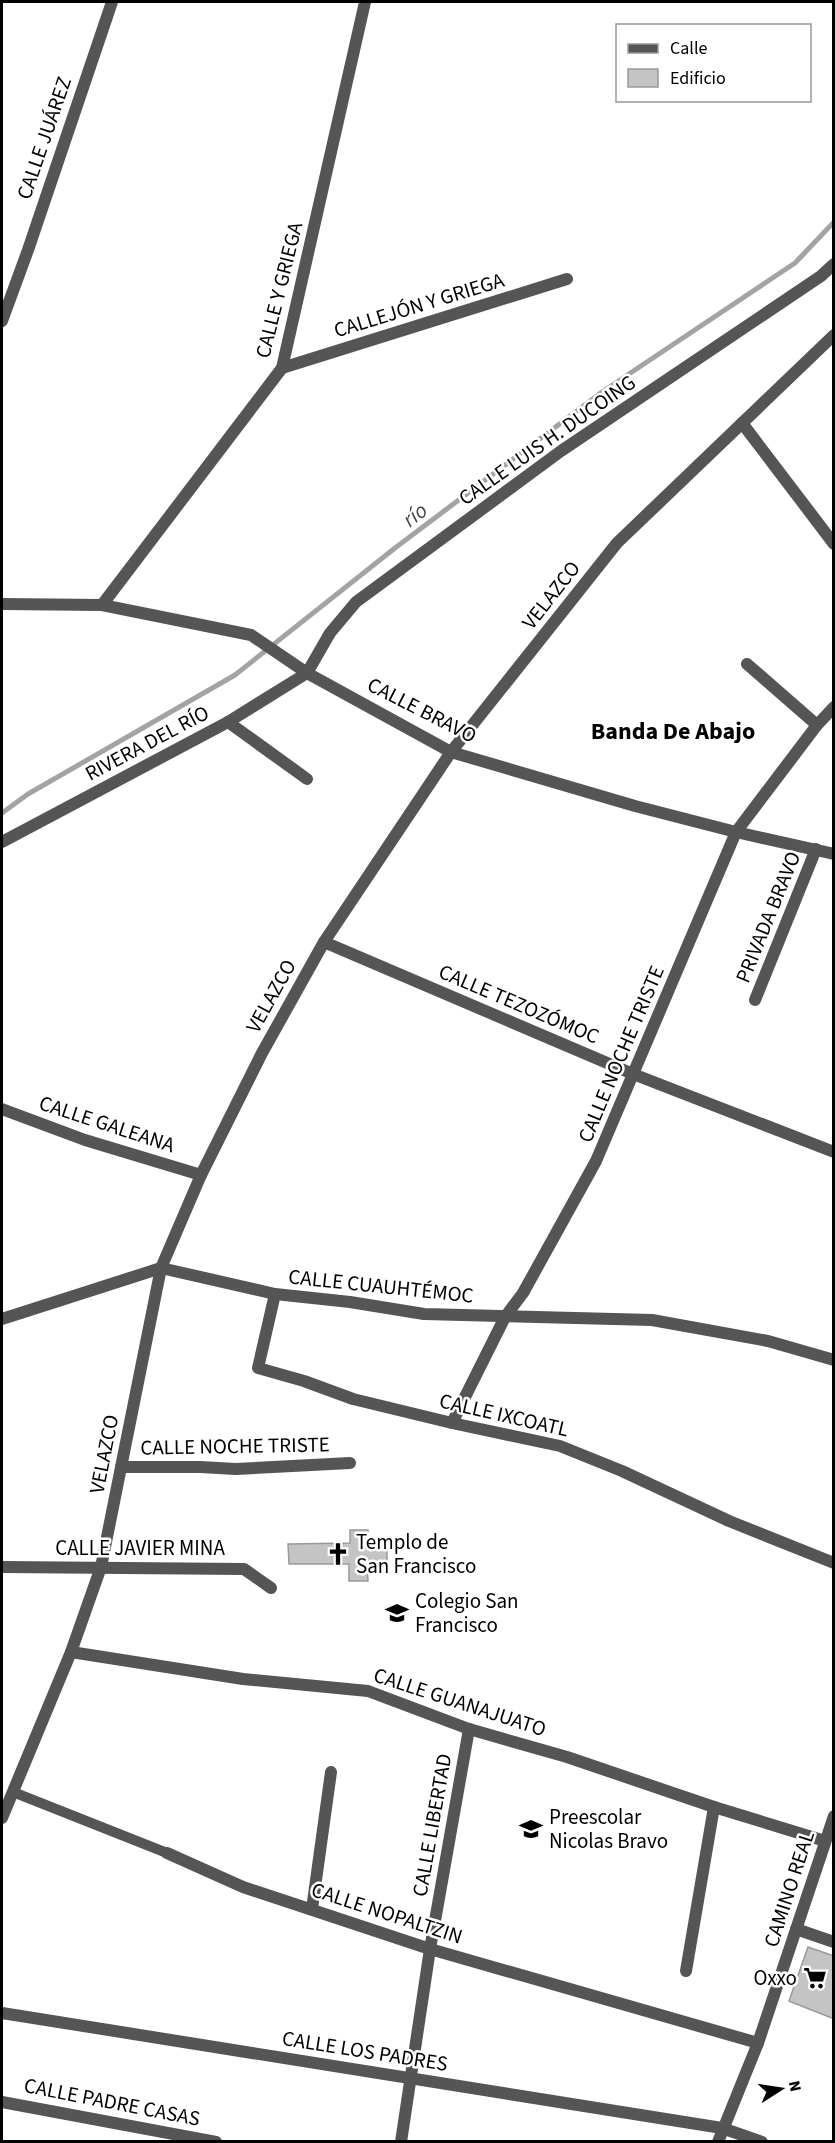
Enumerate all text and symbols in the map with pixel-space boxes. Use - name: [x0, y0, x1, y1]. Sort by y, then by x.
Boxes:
- legend: [616, 24, 811, 102]
- text: Calle: [670, 36, 708, 61]
- text: Edificio: [670, 66, 726, 91]
- street label: CALLE JUÁREZ: [9, 73, 79, 203]
- street label: CALLE Y GRIEGA: [248, 218, 311, 361]
- street label: CALLEJÓN Y GRIEGA: [330, 265, 508, 345]
- street label: CALLE LUIS H. DUCOING: [452, 367, 642, 513]
- water label: río: [396, 495, 434, 535]
- street label: VELAZCO: [515, 554, 587, 636]
- street label: CALLE BRAVO: [362, 670, 482, 750]
- street label: RIVERA DEL RÍO: [80, 698, 214, 788]
- district label: Banda De Abajo: [591, 714, 755, 749]
- street label: PRIVADA BRAVO: [728, 847, 808, 987]
- street label: VELAZCO: [239, 954, 303, 1038]
- street label: CALLE TEZOZÓMOC: [434, 957, 604, 1051]
- street label: CALLE NOCHE TRISTE: [570, 961, 672, 1147]
- street label: CALLE GALEANA: [35, 1088, 179, 1160]
- street label: CALLE CUAUHTÉMOC: [287, 1261, 475, 1311]
- street label: CALLE IXCOATL: [436, 1386, 572, 1444]
- street label: VELAZCO: [82, 1412, 126, 1496]
- street label: CALLE NOCHE TRISTE: [140, 1429, 330, 1463]
- place label: Templo de San Francisco: [356, 1527, 476, 1581]
- street label: CALLE JAVIER MINA: [55, 1533, 225, 1563]
- church icon: Templo de San Francisco: [325, 1541, 351, 1567]
- place label: Colegio San Francisco: [415, 1586, 519, 1640]
- school or university icon: Colegio San Francisco: [384, 1600, 410, 1626]
- street label: CALLE GUANAJUATO: [370, 1660, 550, 1744]
- street label: CALLE LIBERTAD: [405, 1751, 459, 1899]
- place label: Preescolar Nicolas Bravo: [549, 1802, 668, 1856]
- school or university icon: Preescolar Nicolas Bravo: [518, 1816, 544, 1842]
- street label: CAMINO REAL: [756, 1827, 822, 1951]
- street label: CALLE NOPALTZIN: [308, 1874, 466, 1952]
- place label: Oxxo: [754, 1963, 797, 1993]
- supermarket icon: Oxxo: [802, 1965, 828, 1991]
- street label: CALLE LOS PADRES: [280, 2023, 450, 2079]
- north arrow: [751, 2059, 811, 2119]
- street label: CALLE PADRE CASAS: [21, 2070, 203, 2134]
- text: N: [783, 2079, 807, 2094]

